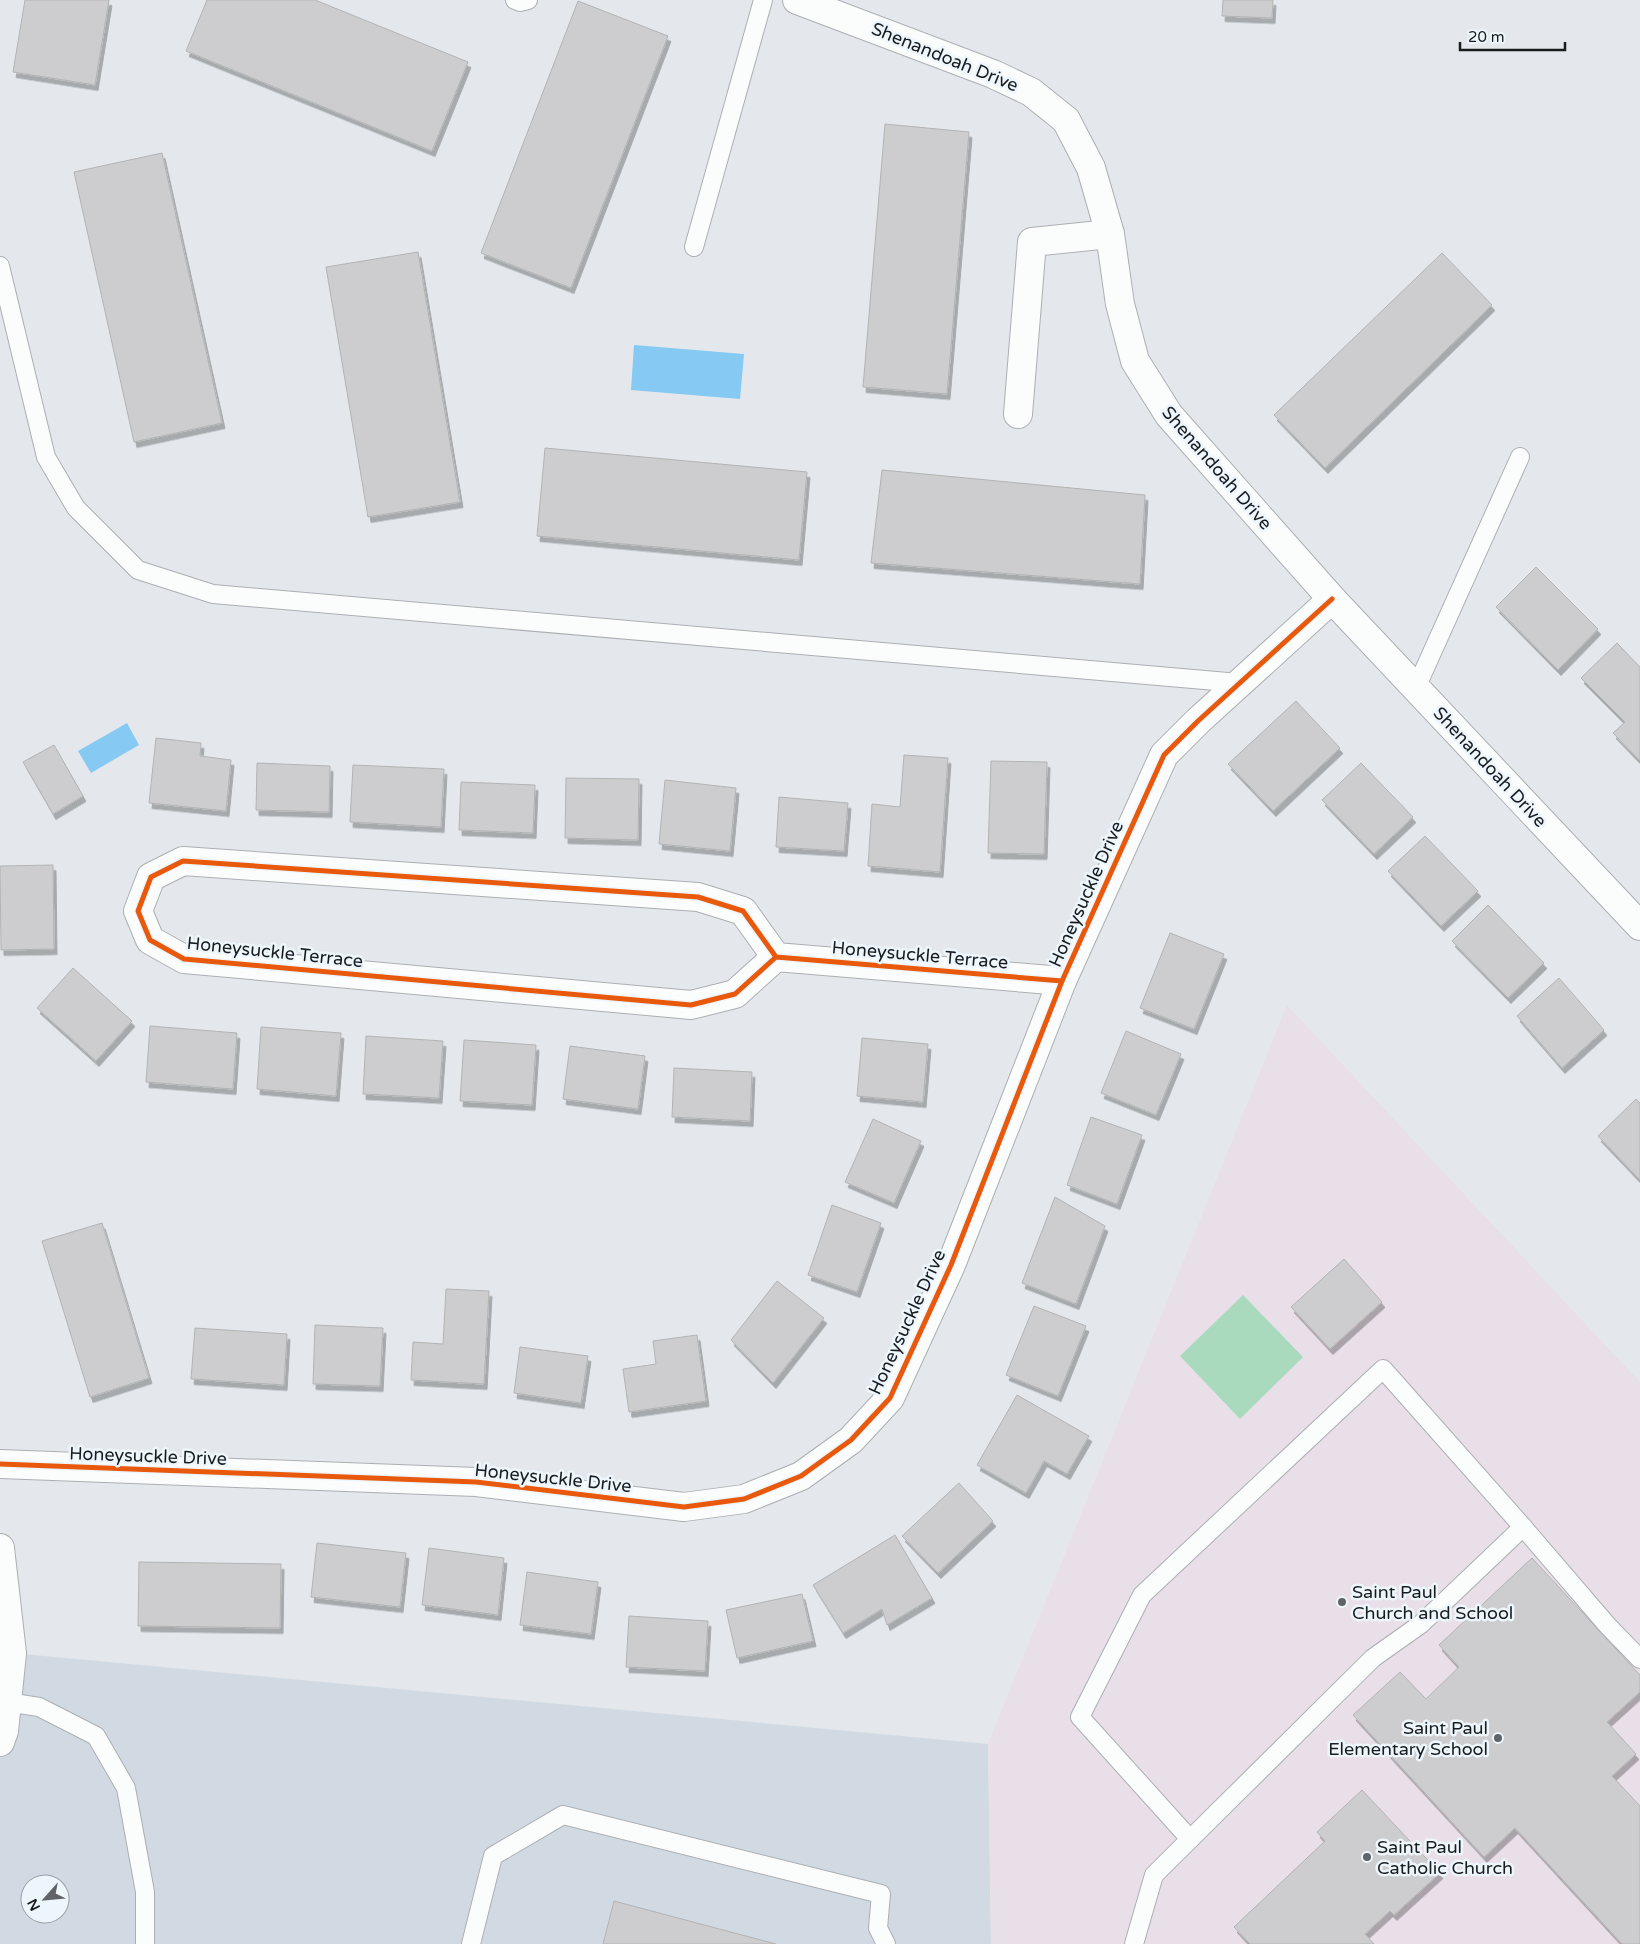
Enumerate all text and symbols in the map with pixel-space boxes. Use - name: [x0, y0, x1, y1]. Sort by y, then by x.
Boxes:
- street label: Shenandoah Drive: [868, 17, 1022, 97]
- scale bar: [1460, 20, 1565, 52]
- text: 20 m: [1468, 28, 1505, 46]
- street label: Shenandoah Drive: [1157, 402, 1277, 534]
- street label: Shenandoah Drive: [1429, 702, 1551, 832]
- street label: Honeysuckle Drive: [1044, 817, 1128, 971]
- street label: Honeysuckle Terrace: [186, 932, 364, 972]
- street label: Honeysuckle Terrace: [831, 936, 1009, 974]
- street label: Honeysuckle Drive: [864, 1246, 950, 1398]
- street label: Honeysuckle Drive: [69, 1442, 227, 1470]
- street label: Honeysuckle Drive: [473, 1459, 633, 1497]
- place label: Saint Paul Church and School: [1352, 1581, 1513, 1624]
- marker: Saint Paul Church and School: [1336, 1596, 1348, 1608]
- place label: Saint Paul Elementary School: [1328, 1717, 1488, 1760]
- marker: Saint Paul Elementary School: [1492, 1732, 1504, 1744]
- place label: Saint Paul Catholic Church: [1377, 1836, 1513, 1879]
- marker: Saint Paul Catholic Church: [1361, 1851, 1373, 1863]
- north arrow: [20, 1874, 70, 1924]
- text: N: [24, 1896, 44, 1914]

